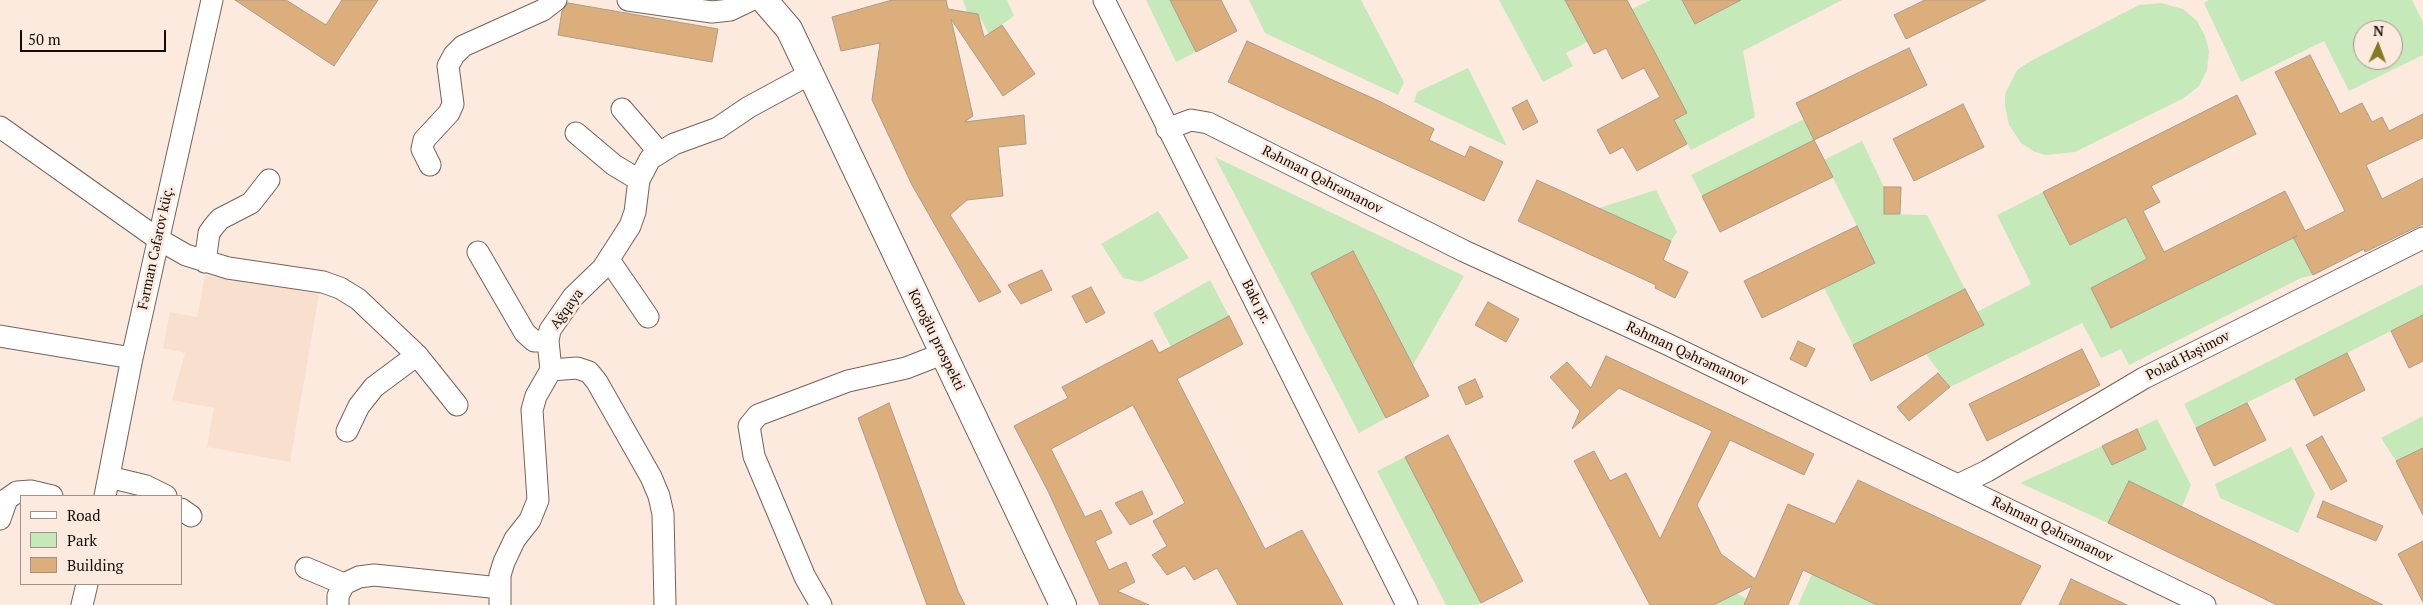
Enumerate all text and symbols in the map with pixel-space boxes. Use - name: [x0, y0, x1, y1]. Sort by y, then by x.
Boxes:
- scale bar: [22, 20, 169, 52]
- north arrow: [2353, 20, 2403, 70]
- text: N: [2373, 21, 2384, 40]
- text: 50 m: [28, 29, 61, 49]
- street label: Rəhman Qəhrəmanov: [1259, 142, 1385, 218]
- street label: Fərman Cəfərov küç.: [135, 185, 177, 311]
- street label: Bakı pr.: [1238, 277, 1274, 327]
- street label: Ağqaya: [547, 286, 587, 332]
- street label: Koroğlu prospekti: [904, 286, 968, 394]
- street label: Rəhman Qəhrəmanov: [1623, 318, 1751, 390]
- street label: Polad Həşimov: [2143, 328, 2233, 384]
- street label: Rəhman Qəhrəmanov: [1989, 493, 2115, 567]
- legend: [20, 495, 182, 585]
- text: Road: [67, 505, 100, 525]
- text: Park: [67, 530, 97, 550]
- text: Building: [67, 555, 124, 575]

